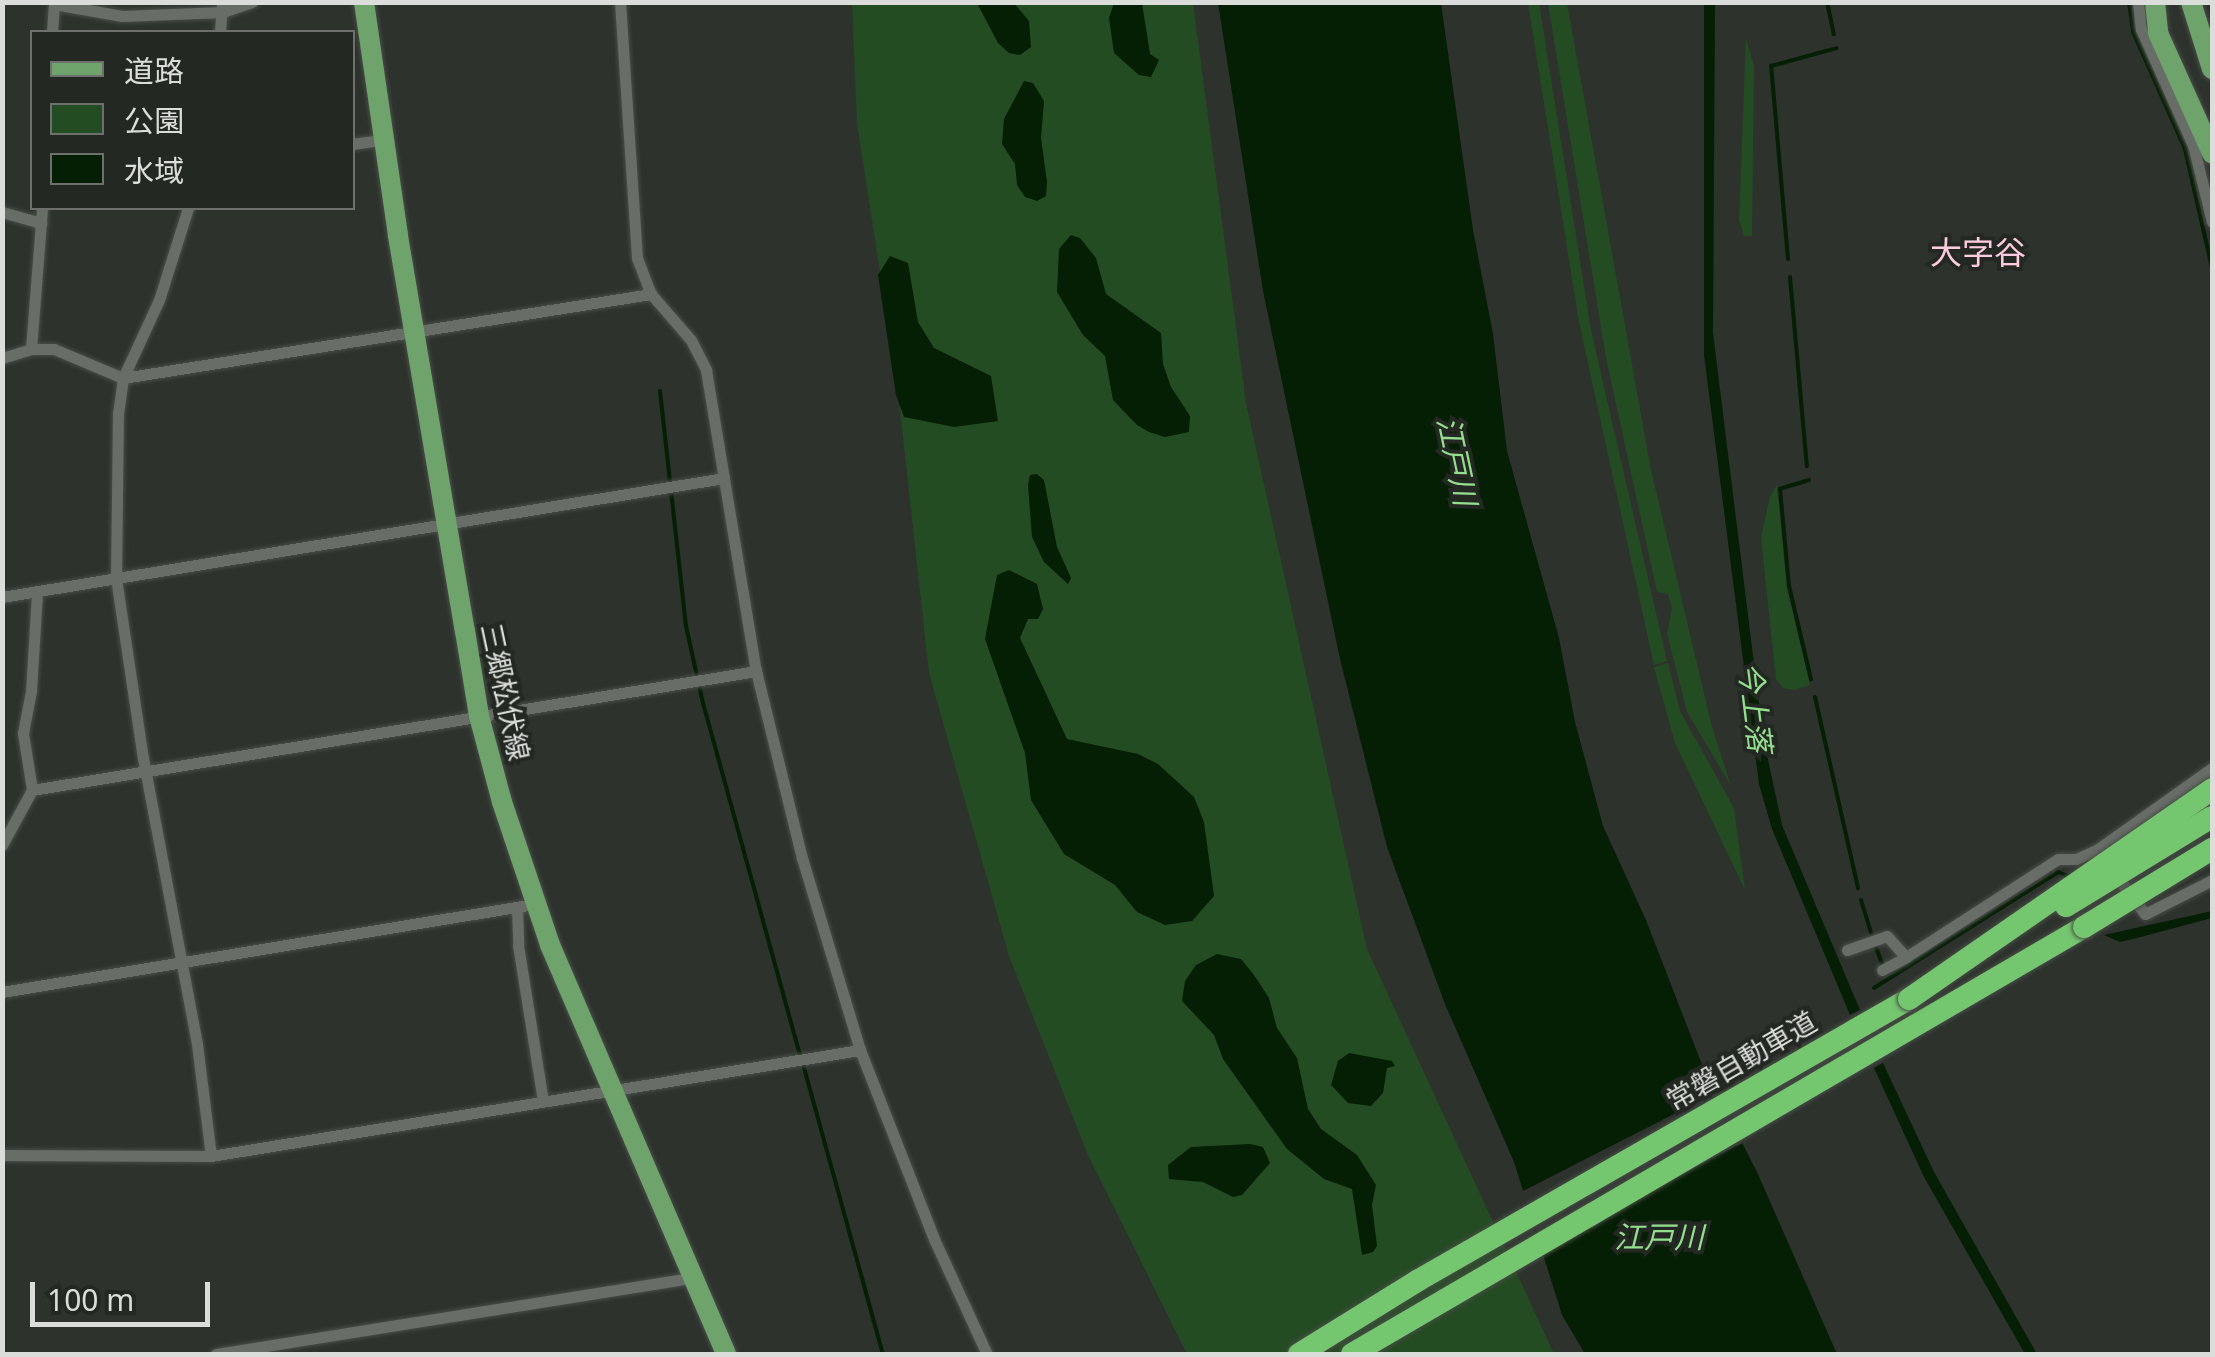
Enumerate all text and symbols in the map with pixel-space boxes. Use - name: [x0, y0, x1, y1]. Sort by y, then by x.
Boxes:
- legend: [30, 30, 355, 210]
- text: 道路: [124, 50, 184, 91]
- text: 公園: [124, 100, 184, 141]
- text: 水域: [124, 150, 184, 191]
- district label: 大字谷: [1930, 233, 2026, 271]
- water label: 江戸川: [1430, 413, 1484, 509]
- street label: 三郷松伏線: [475, 620, 537, 764]
- water label: 今上落: [1732, 660, 1778, 754]
- street label: 常磐自動車道: [1660, 1003, 1822, 1117]
- water label: 江戸川: [1614, 1219, 1704, 1255]
- scale bar: [35, 1262, 215, 1324]
- text: 100 m: [47, 1279, 134, 1320]

